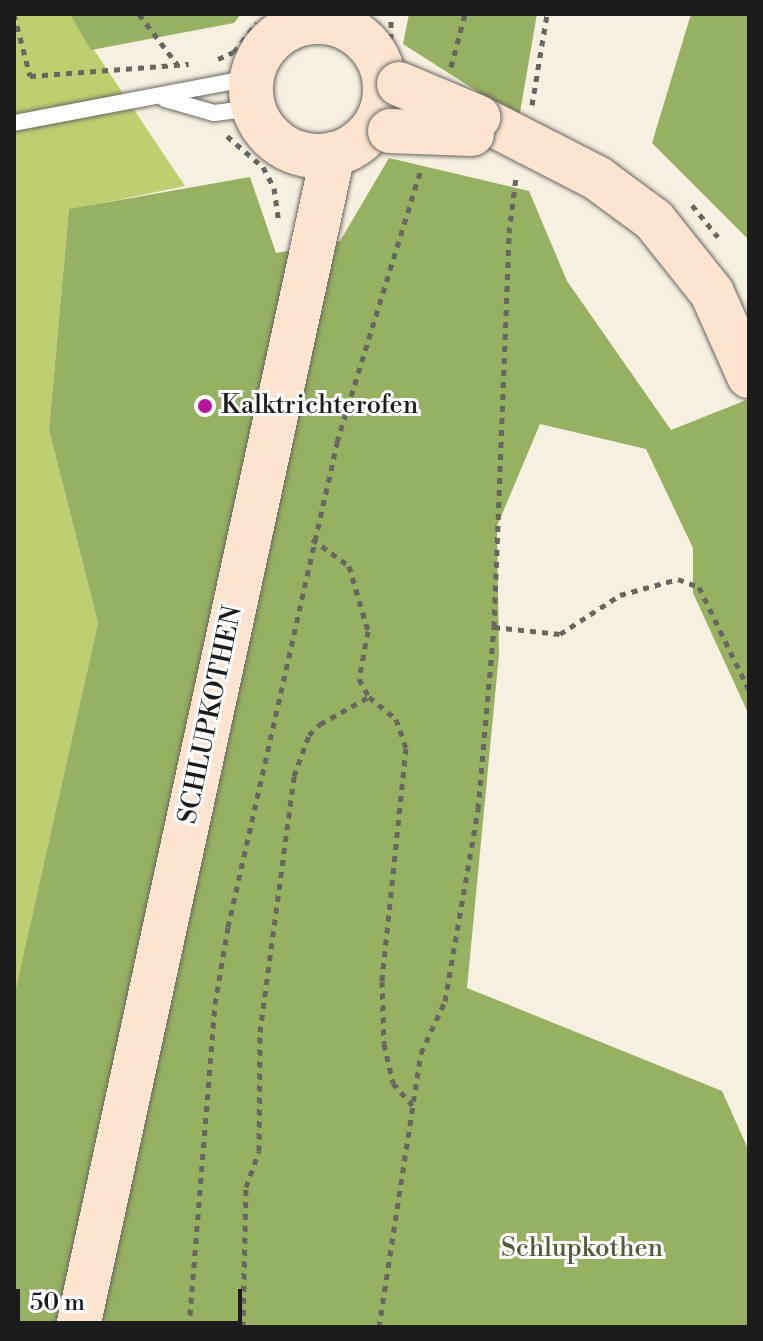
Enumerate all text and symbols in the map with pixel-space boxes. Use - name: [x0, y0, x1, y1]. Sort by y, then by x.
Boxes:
- place label: Kalktrichterofen: [221, 390, 418, 422]
- marker: Kalktrichterofen: [196, 397, 214, 415]
- street label: SCHLUPKOTHEN: [173, 603, 249, 827]
- park label: Schlupkothen: [501, 1233, 663, 1265]
- scale bar: [20, 1273, 246, 1323]
- text: 50 m: [30, 1288, 85, 1318]

